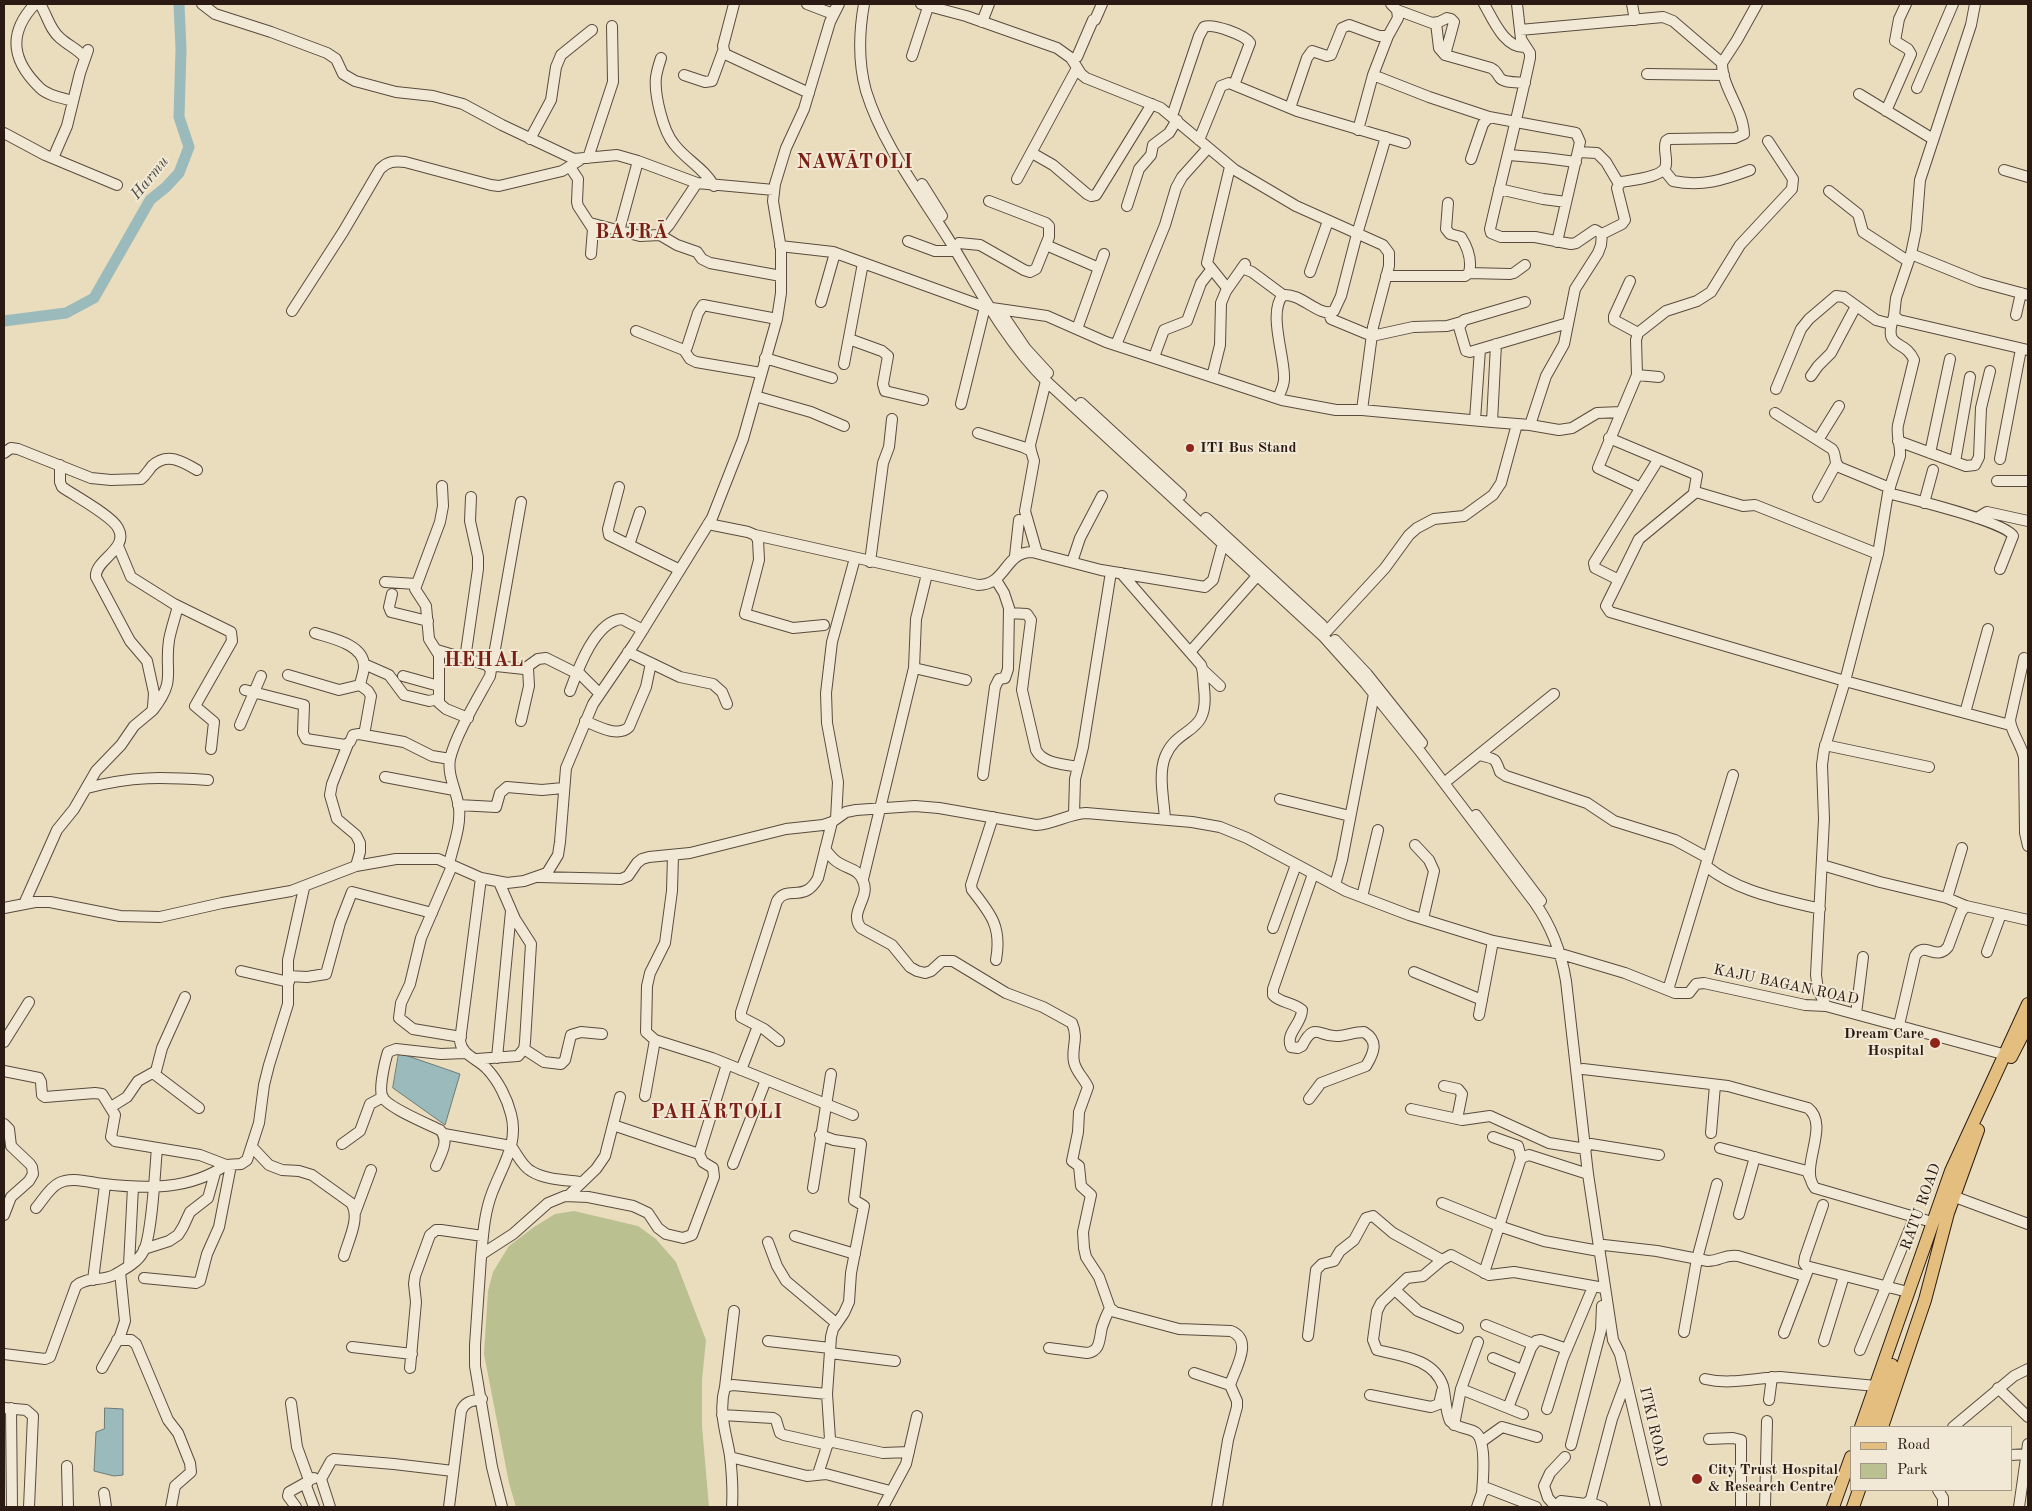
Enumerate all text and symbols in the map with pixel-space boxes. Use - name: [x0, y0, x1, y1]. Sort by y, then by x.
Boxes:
- district label: NAWĀTOLI: [795, 151, 915, 175]
- water label: Harmu: [127, 152, 173, 204]
- district label: BAJRĀ: [594, 221, 670, 245]
- place label: ITI Bus Stand: [1200, 439, 1296, 457]
- marker: ITI Bus Stand: [1184, 442, 1196, 454]
- district label: HEHAL: [443, 649, 525, 673]
- street label: KAJU BAGAN ROAD: [1712, 961, 1860, 1009]
- place label: Dream Care Hospital: [1844, 1025, 1924, 1060]
- marker: Dream Care Hospital: [1928, 1036, 1942, 1050]
- district label: PAHĀRTOLI: [650, 1101, 784, 1125]
- street label: RATU ROAD: [1897, 1161, 1945, 1253]
- street label: ITKI ROAD: [1635, 1385, 1671, 1469]
- legend: [1850, 1426, 2012, 1491]
- text: Road: [1897, 1438, 1930, 1453]
- place label: City Trust Hospital & Research Centre: [1708, 1461, 1838, 1496]
- text: Park: [1897, 1463, 1928, 1478]
- marker: City Trust Hospital & Research Centre: [1690, 1472, 1704, 1486]

